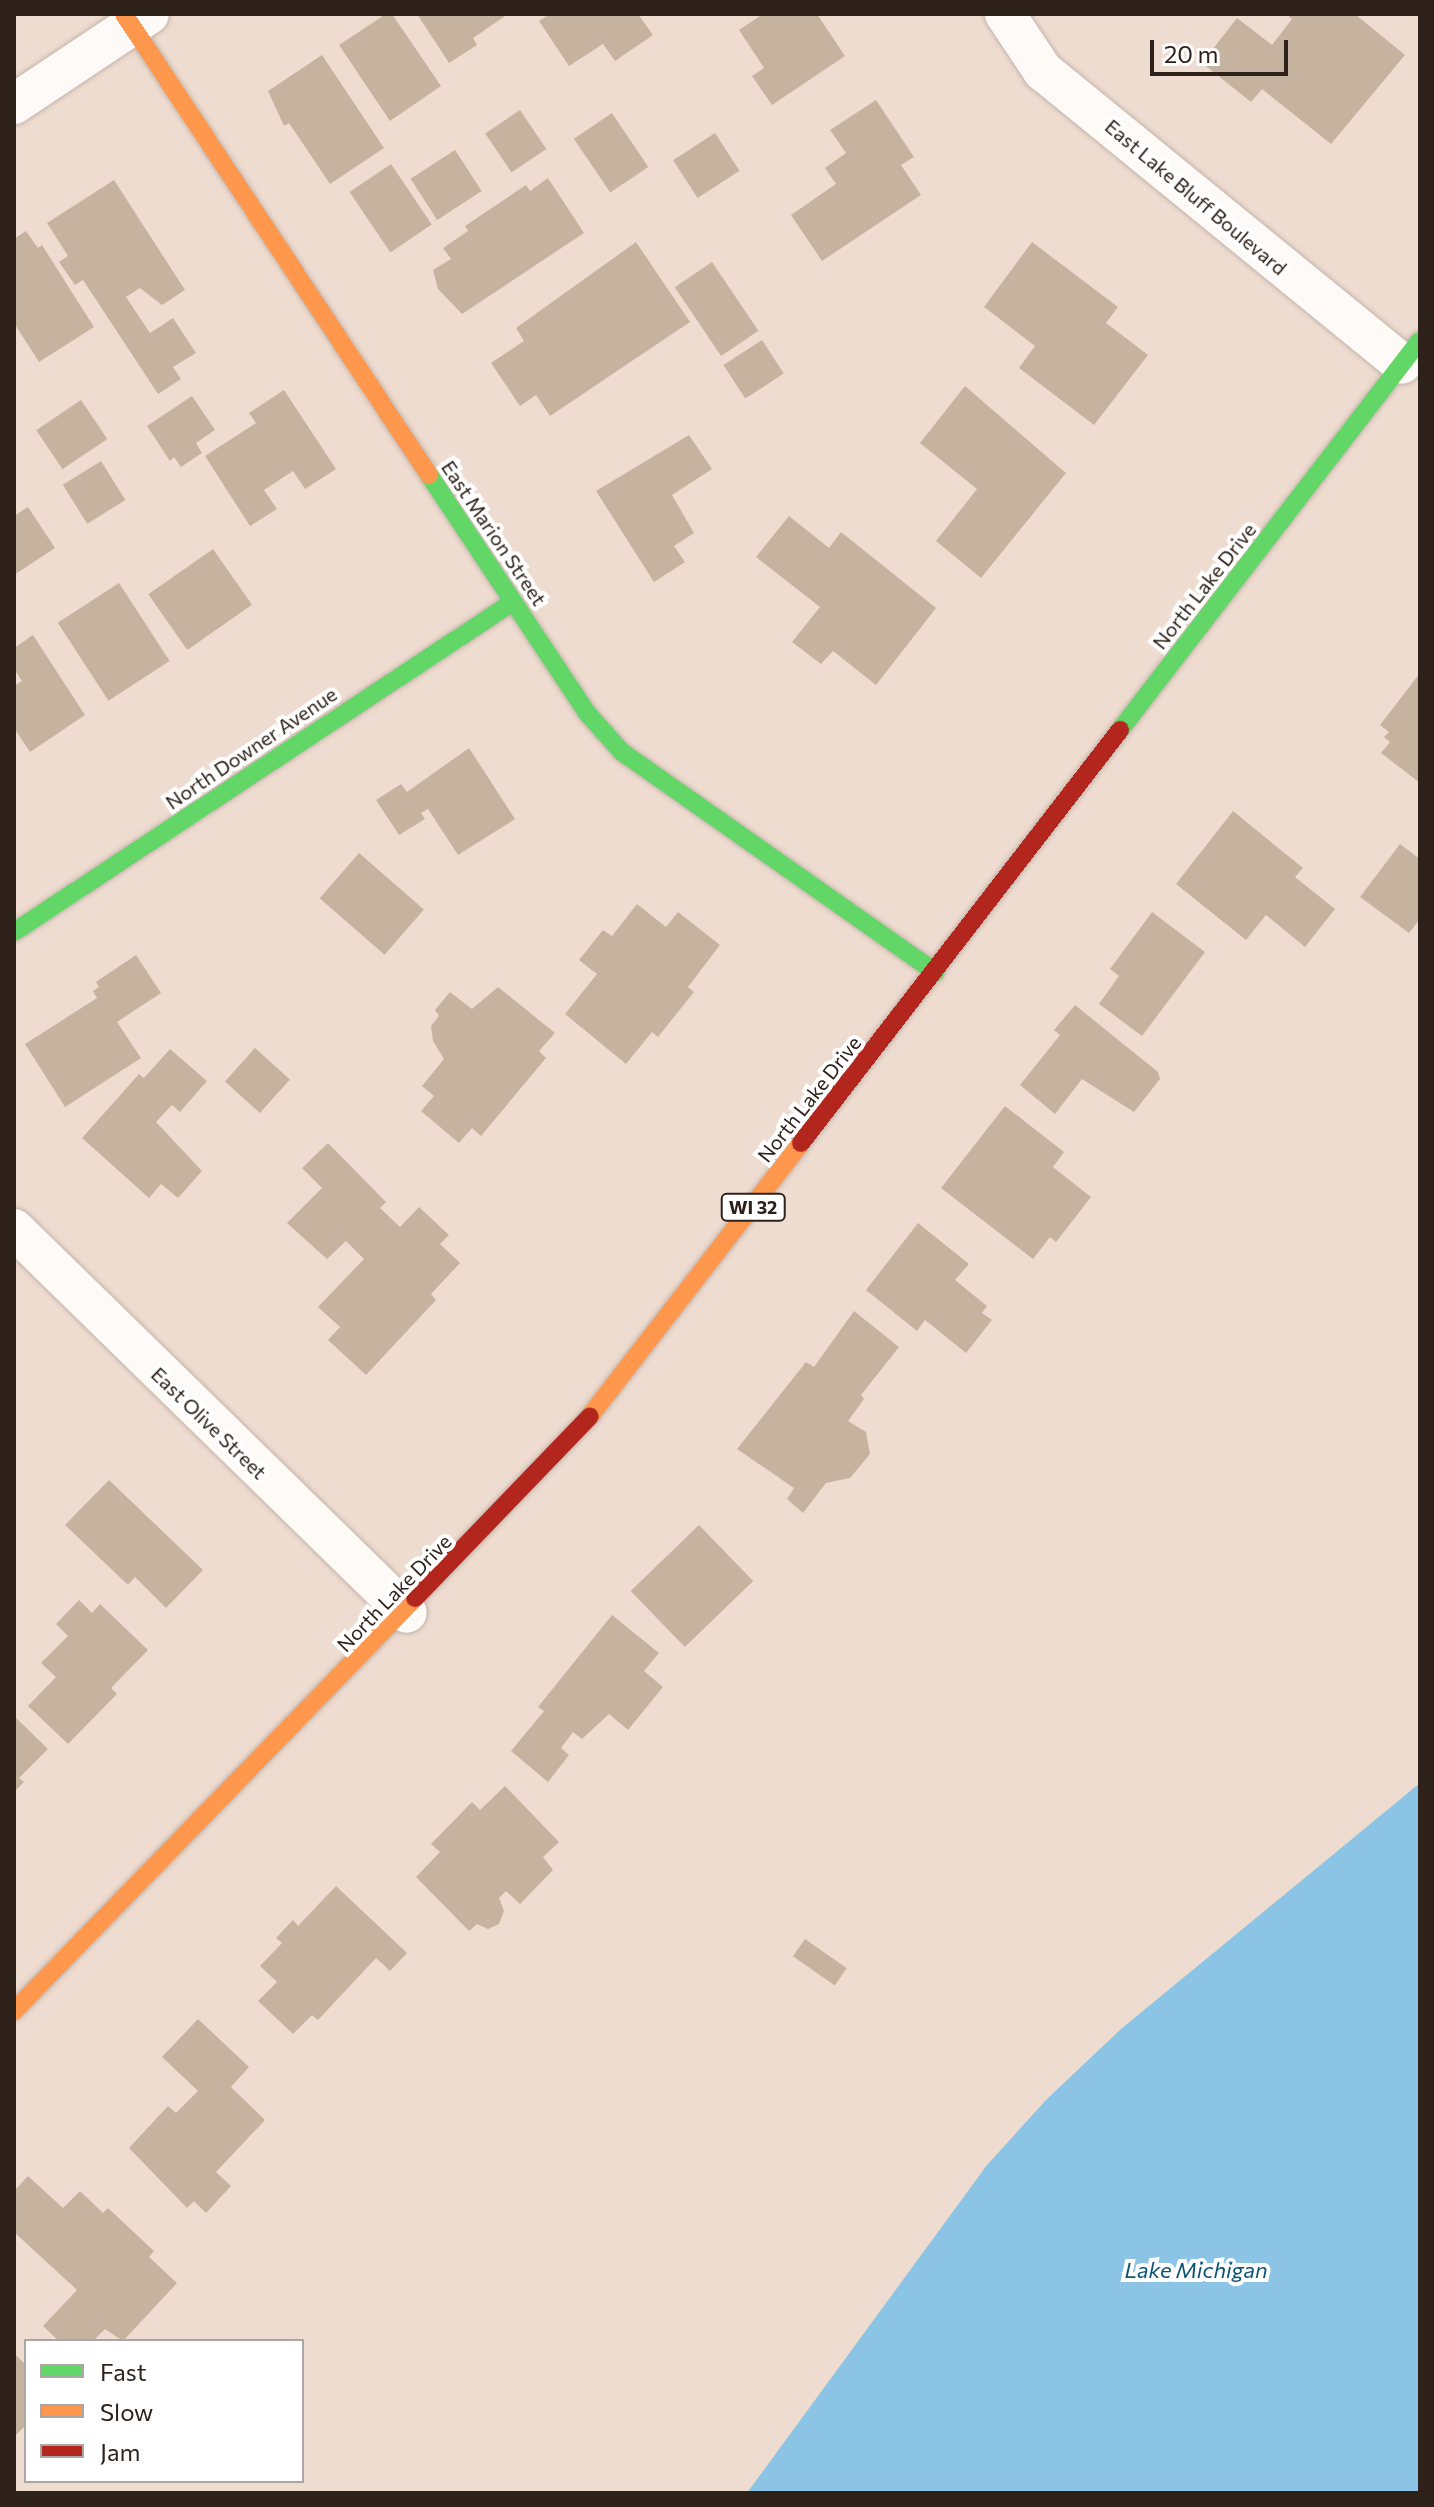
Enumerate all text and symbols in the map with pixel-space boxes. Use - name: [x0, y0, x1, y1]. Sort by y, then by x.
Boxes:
- scale bar: [1154, 24, 1292, 74]
- text: 20 m: [1164, 39, 1218, 68]
- street label: East Lake Bluff Boulevard: [1100, 114, 1292, 280]
- street label: East Marion Street: [437, 456, 551, 610]
- street label: North Lake Drive: [1147, 518, 1261, 654]
- street label: North Downer Avenue: [161, 682, 341, 814]
- street label: North Lake Drive: [752, 1031, 866, 1167]
- road number: WI 32: [719, 1193, 787, 1221]
- street label: East Olive Street: [146, 1362, 272, 1484]
- street label: North Lake Drive: [332, 1529, 456, 1657]
- water label: Lake Michigan: [1124, 2257, 1268, 2283]
- legend: [24, 2339, 304, 2483]
- text: Fast: [100, 2357, 147, 2386]
- text: Slow: [100, 2397, 153, 2426]
- text: Jam: [100, 2437, 140, 2466]

